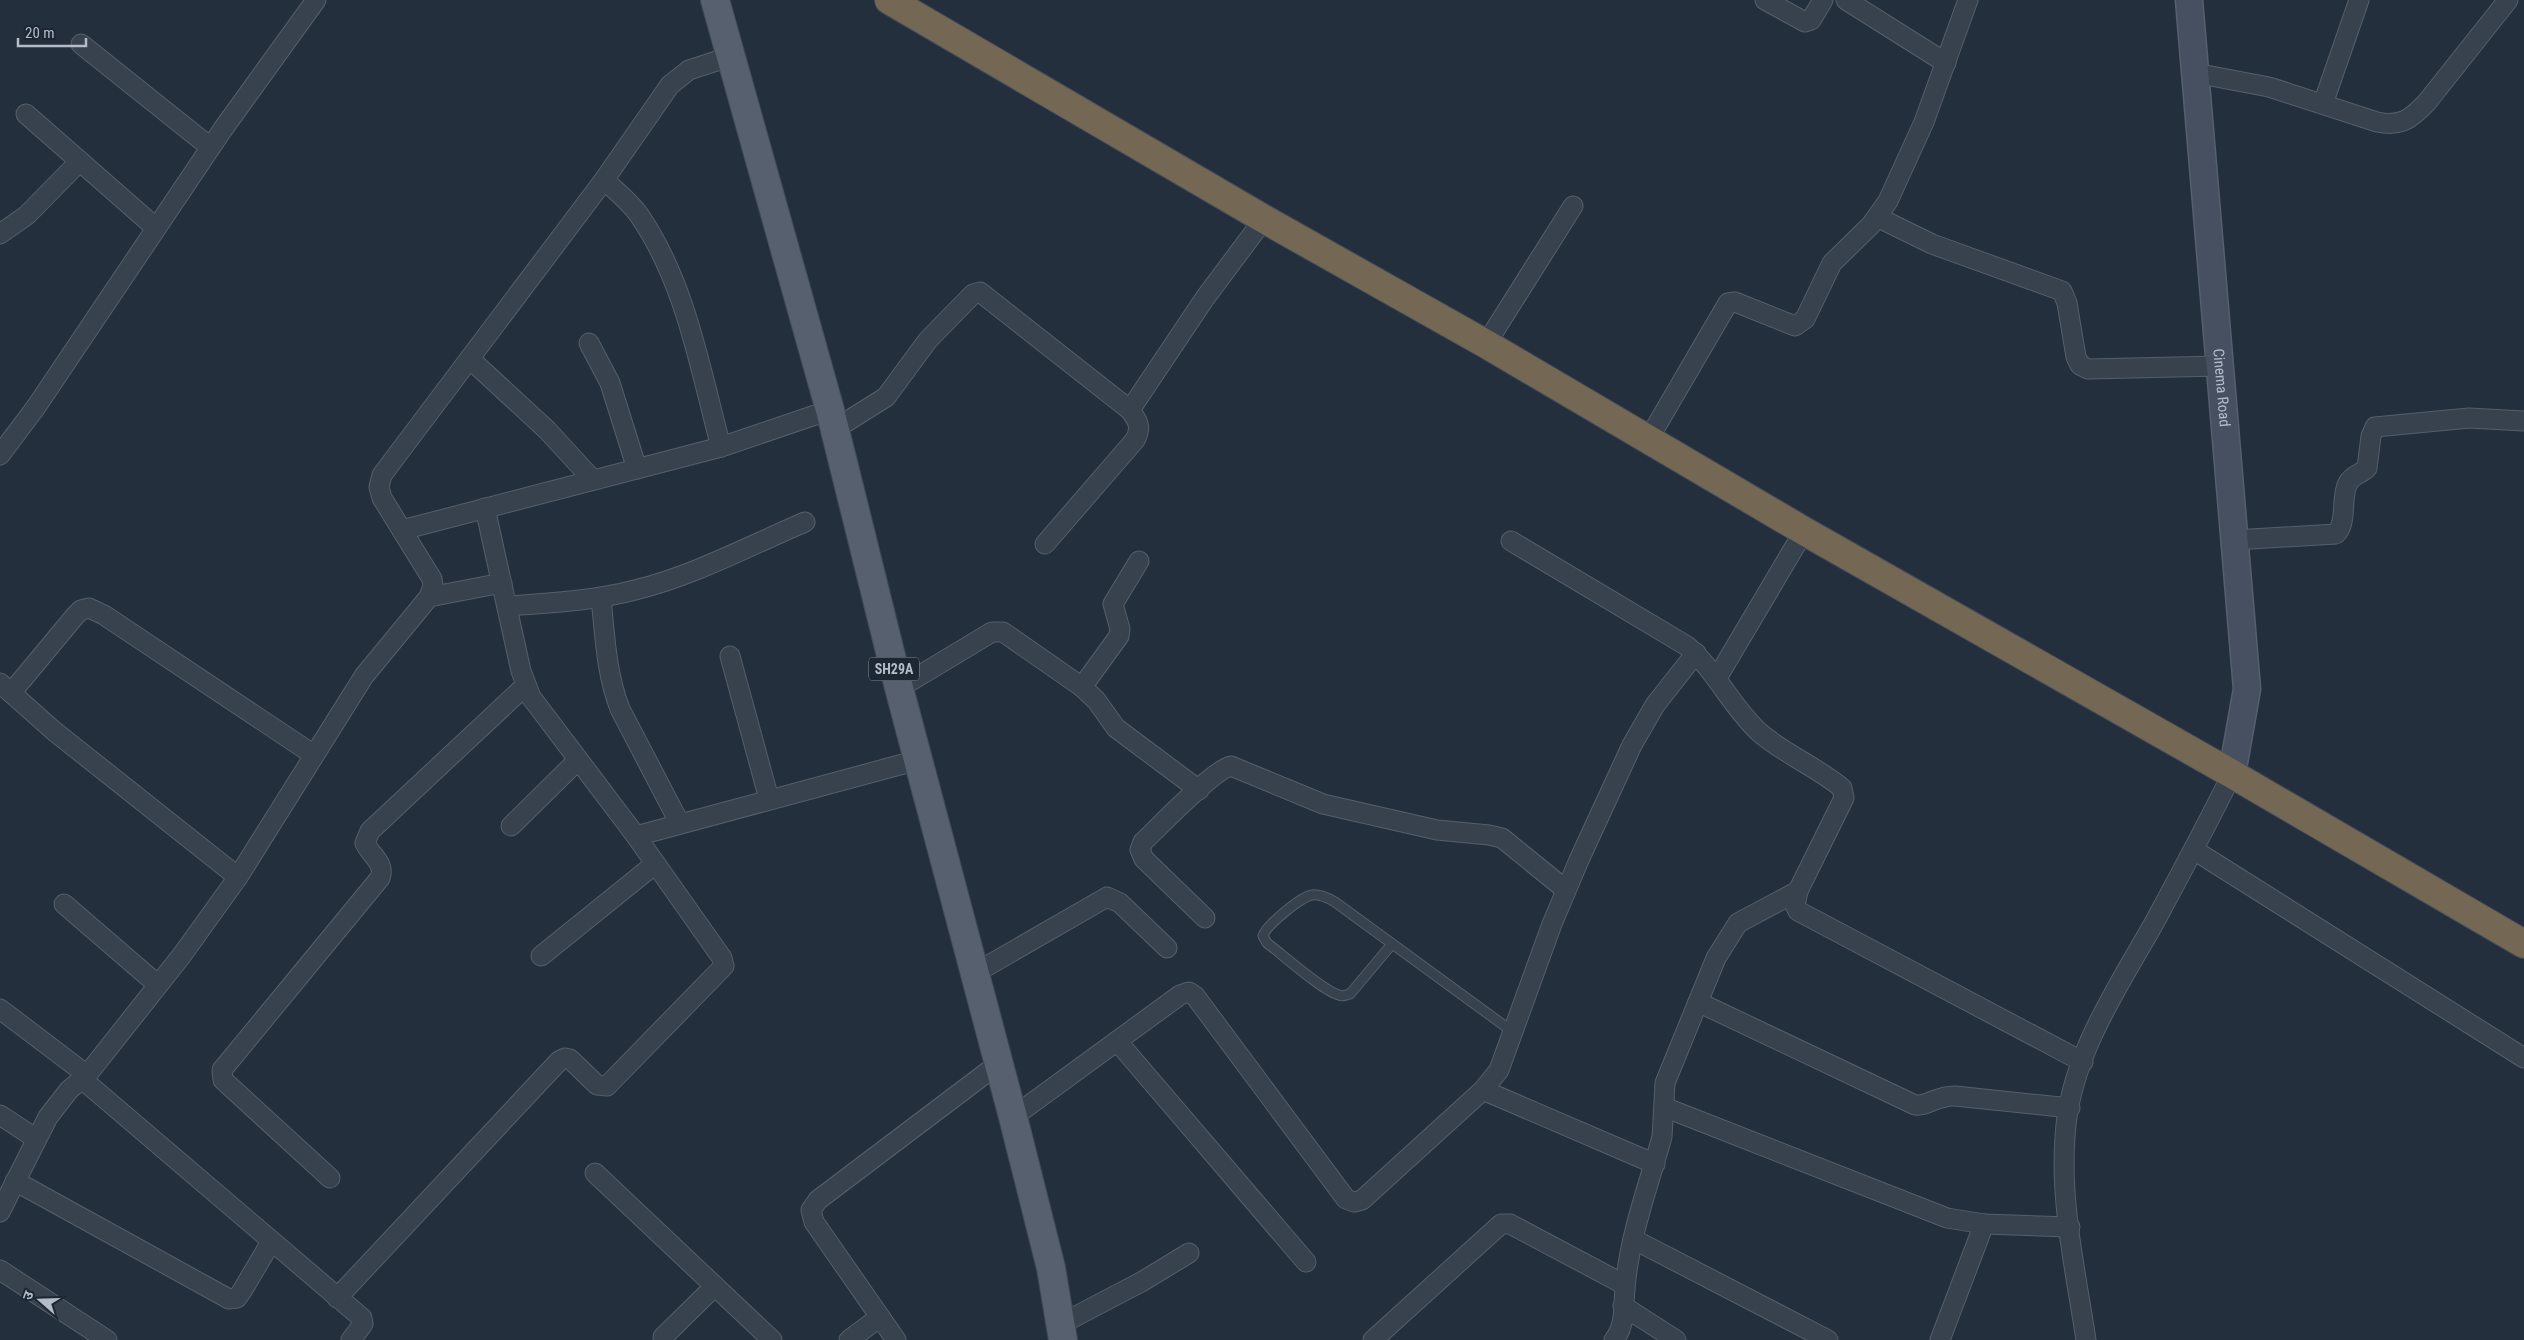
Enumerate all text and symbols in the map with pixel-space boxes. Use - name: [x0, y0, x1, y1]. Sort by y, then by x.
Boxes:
- scale bar: [18, 15, 85, 47]
- text: 20 m: [25, 24, 55, 42]
- street label: Cinema Road: [2209, 348, 2234, 427]
- road number: SH29A: [869, 658, 919, 681]
- north arrow: [15, 1275, 65, 1325]
- text: उ: [19, 1288, 37, 1302]

